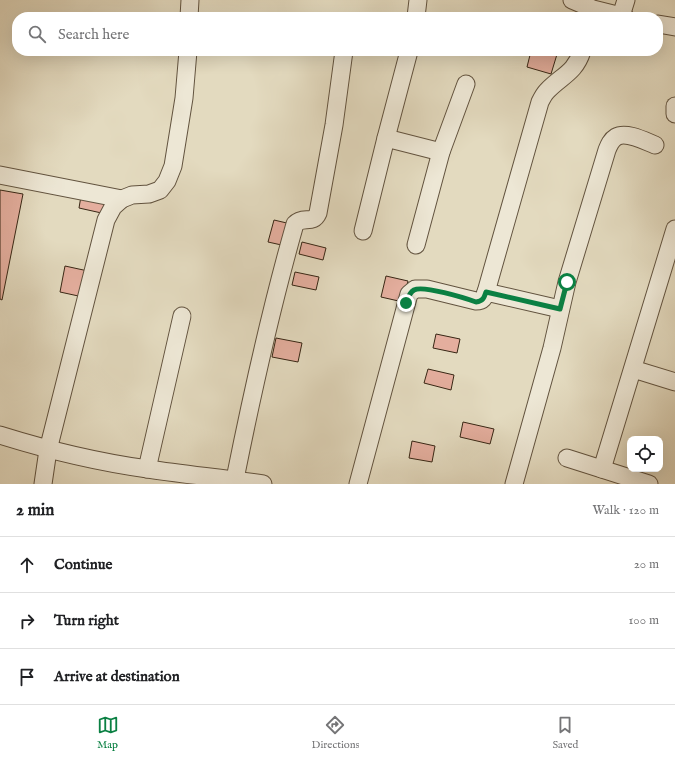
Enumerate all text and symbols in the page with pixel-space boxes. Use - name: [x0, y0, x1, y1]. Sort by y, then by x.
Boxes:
- search box: [12, 12, 663, 56]
- icon: search: [26, 23, 48, 45]
- text: Search here: [58, 25, 129, 44]
- route start: [558, 273, 576, 291]
- route end: [397, 294, 415, 312]
- map controls: [627, 436, 663, 472]
- button: locate: [627, 436, 663, 472]
- text: 2 min: [16, 500, 54, 521]
- text: Walk · 120 m: [593, 502, 659, 519]
- icon: ahead: [16, 554, 38, 576]
- text: Continue: [54, 555, 112, 574]
- text: 20 m: [634, 556, 659, 573]
- icon: right: [16, 610, 38, 632]
- text: Turn right: [54, 611, 119, 630]
- text: 100 m: [629, 612, 659, 629]
- icon: arrive: [16, 666, 38, 688]
- text: Arrive at destination: [54, 667, 180, 686]
- tab: Map: [97, 714, 119, 752]
- tab: Directions: [312, 714, 359, 752]
- tab: Saved: [552, 714, 578, 752]

